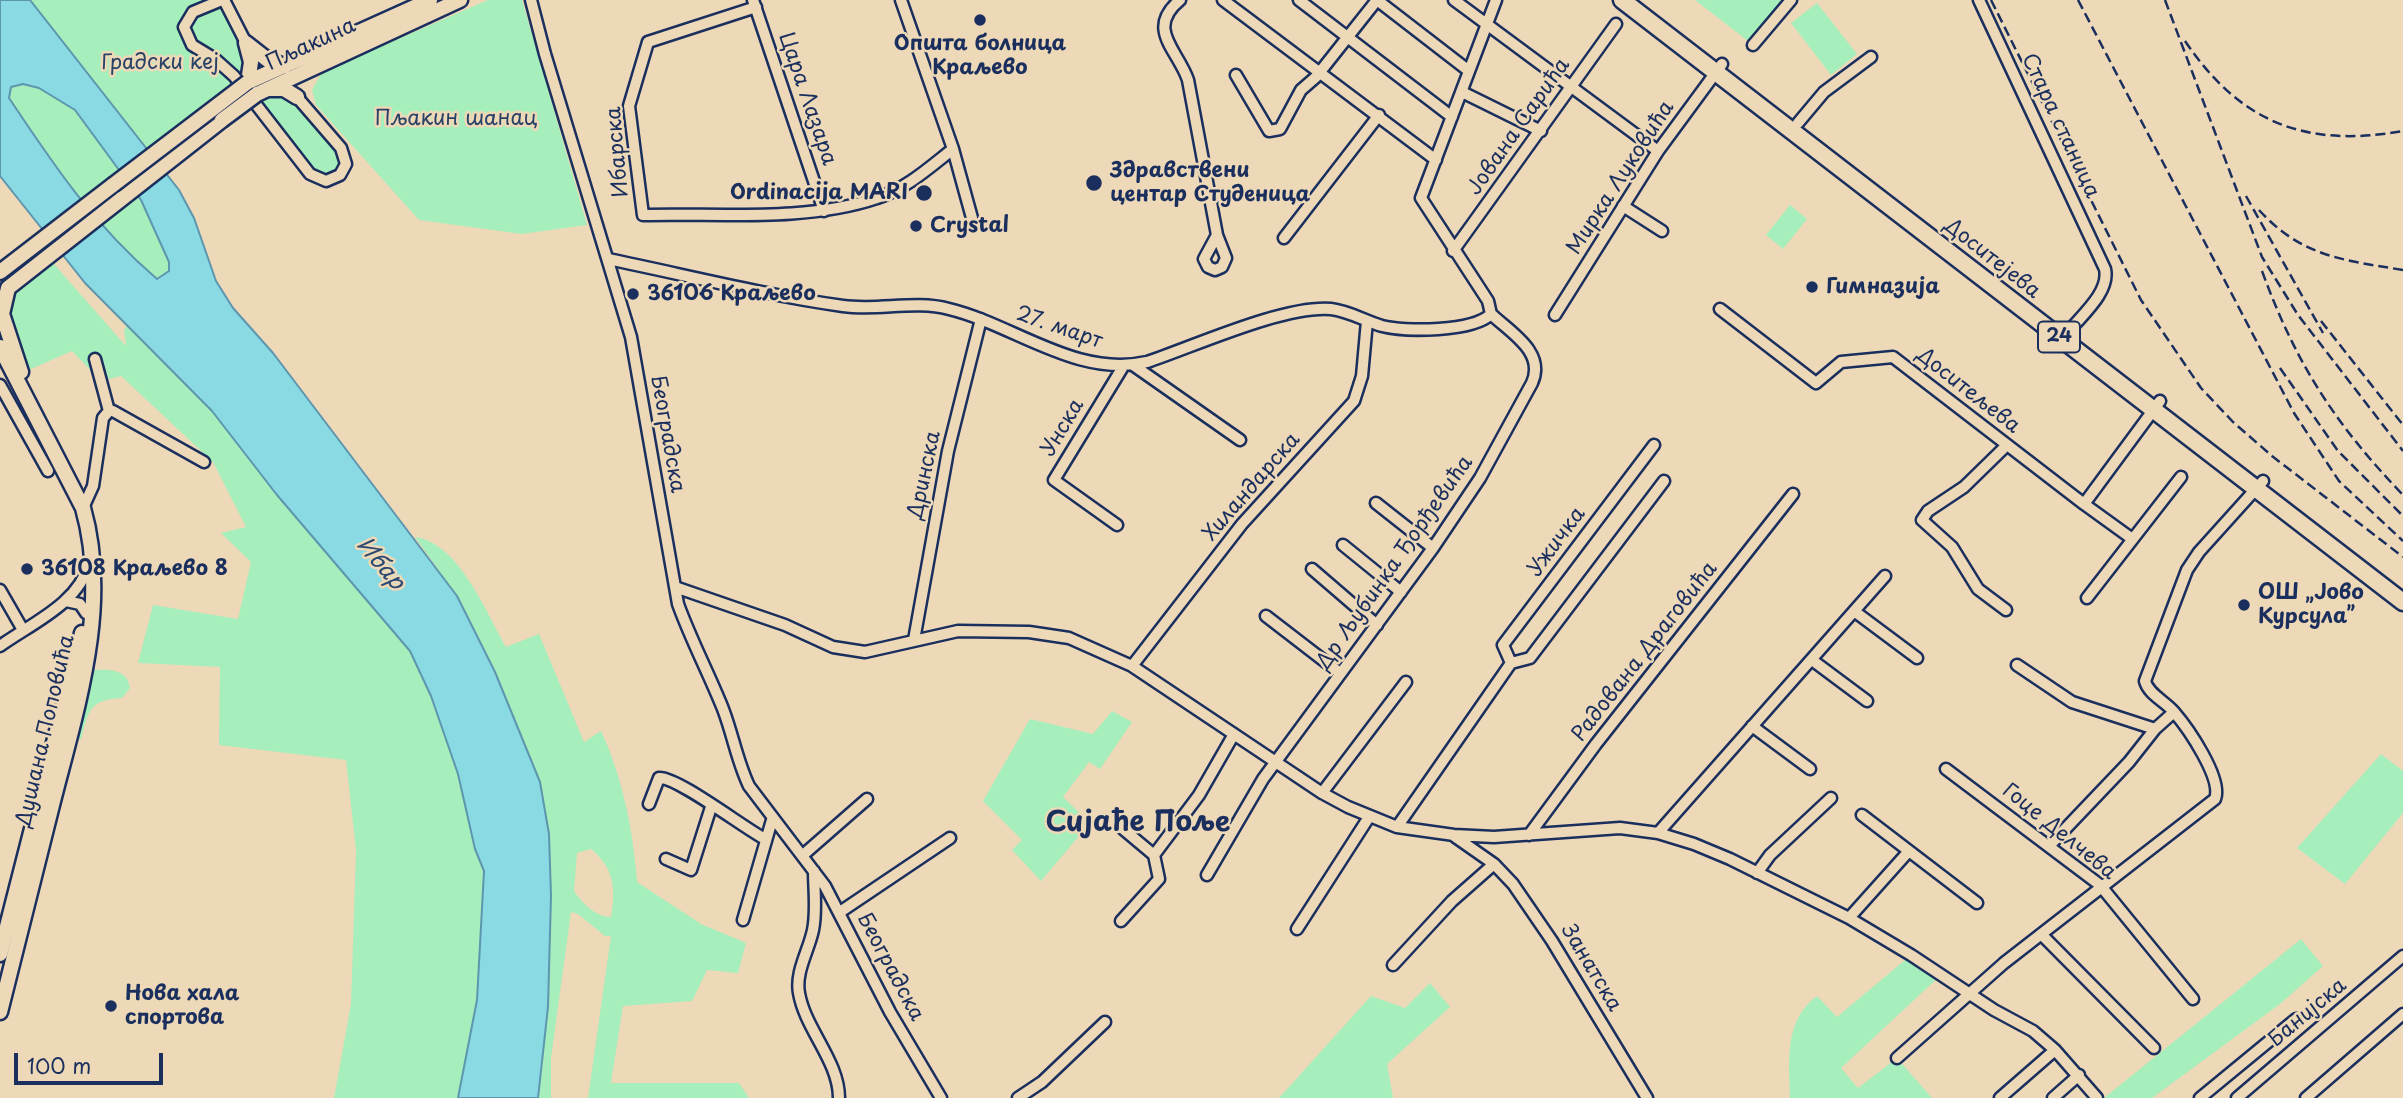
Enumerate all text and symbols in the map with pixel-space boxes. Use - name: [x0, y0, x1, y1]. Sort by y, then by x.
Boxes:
- marker: Општа болница Краљево: [972, 12, 988, 28]
- street label: Пљакина: [262, 13, 360, 77]
- street label: Цара Лазара: [772, 29, 842, 169]
- place label: Општа болница Краљево: [894, 31, 1066, 81]
- park label: Градски кеј: [101, 50, 219, 76]
- street label: Стара станица: [2015, 50, 2105, 202]
- street label: Јована Сарића: [1462, 54, 1576, 200]
- street label: Мирка Луковића: [1562, 96, 1680, 260]
- park label: Пљакин шанац: [375, 106, 537, 132]
- street label: Ибарска: [601, 106, 635, 198]
- place label: Здравствени центар Студеница: [1110, 158, 1310, 208]
- marker: Здравствени центар Студеница: [1084, 173, 1104, 193]
- place label: Ordinacija MARI: [730, 180, 908, 206]
- marker: Ordinacija MARI: [914, 183, 934, 203]
- place label: Crystal: [930, 213, 1009, 239]
- street label: Доситејева: [1939, 214, 2045, 304]
- marker: Crystal: [908, 218, 924, 234]
- place label: Гимназија: [1826, 274, 1940, 300]
- marker: Гимназија: [1804, 279, 1820, 295]
- place label: 36106 Краљево: [647, 281, 816, 307]
- marker: 36106 Краљево: [625, 286, 641, 302]
- street label: 27. март: [1012, 301, 1106, 355]
- road number: 24: [2038, 322, 2080, 352]
- street label: Доситељева: [1911, 343, 2025, 439]
- street label: Београдска: [644, 373, 690, 495]
- street label: Унска: [1036, 395, 1090, 461]
- street label: Хиландарска: [1198, 428, 1306, 546]
- street label: Дринска: [903, 429, 947, 521]
- street label: Др Љубинка Ђорђевића: [1311, 451, 1479, 675]
- street label: Ужичка: [1523, 502, 1591, 582]
- water label: Ибар: [350, 532, 410, 596]
- place label: 36108 Краљево 8: [41, 556, 228, 582]
- street label: Радована Драговића: [1567, 557, 1723, 747]
- marker: 36108 Краљево 8: [19, 561, 35, 577]
- place label: ОШ „Јово Курсула”: [2258, 580, 2364, 630]
- marker: ОШ „Јово Курсула”: [2236, 597, 2252, 613]
- street label: Душана Поповића: [12, 633, 80, 829]
- street label: Гоце Делчева: [1997, 778, 2121, 886]
- district label: Сијаће Поље: [1046, 806, 1230, 840]
- street label: Београдска: [851, 909, 929, 1025]
- street label: Занатска: [1555, 920, 1627, 1016]
- street label: Банијска: [2264, 973, 2352, 1053]
- place label: Нова хала спортова: [125, 981, 239, 1031]
- marker: Нова хала спортова: [103, 998, 119, 1014]
- scale bar: [18, 1038, 166, 1082]
- text: 100 m: [27, 1049, 91, 1081]

